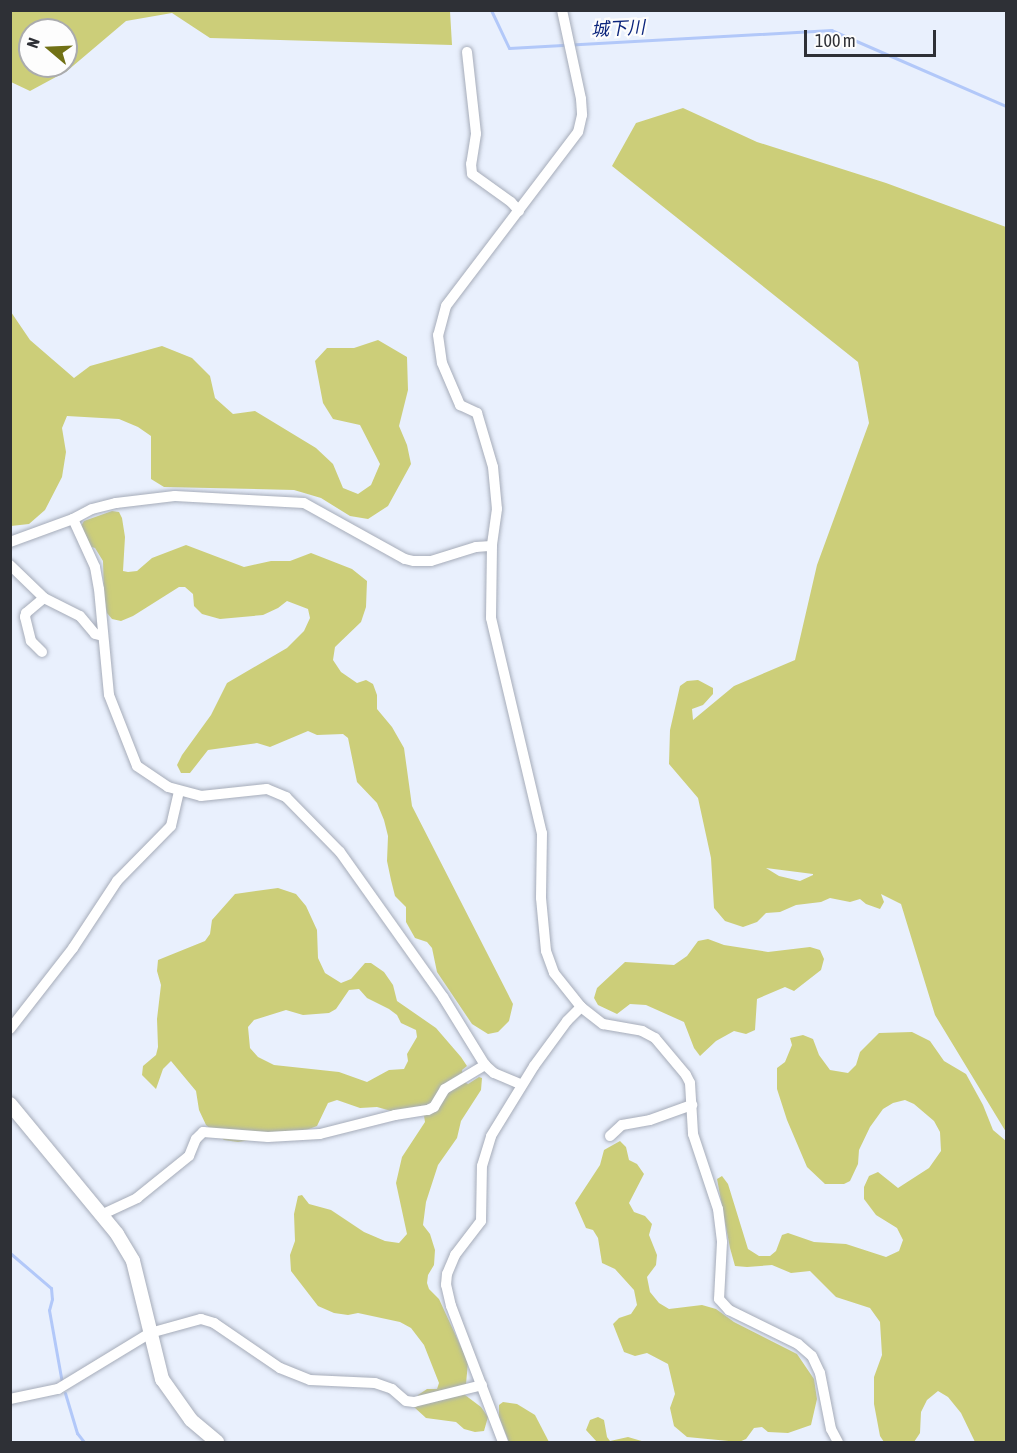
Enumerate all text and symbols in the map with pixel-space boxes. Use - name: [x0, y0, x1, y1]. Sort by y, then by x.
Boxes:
- water label: 城下川: [590, 17, 646, 41]
- north arrow: [18, 18, 78, 78]
- scale bar: [807, 18, 939, 56]
- text: 100 m: [815, 30, 856, 51]
- text: N: [23, 35, 43, 50]

